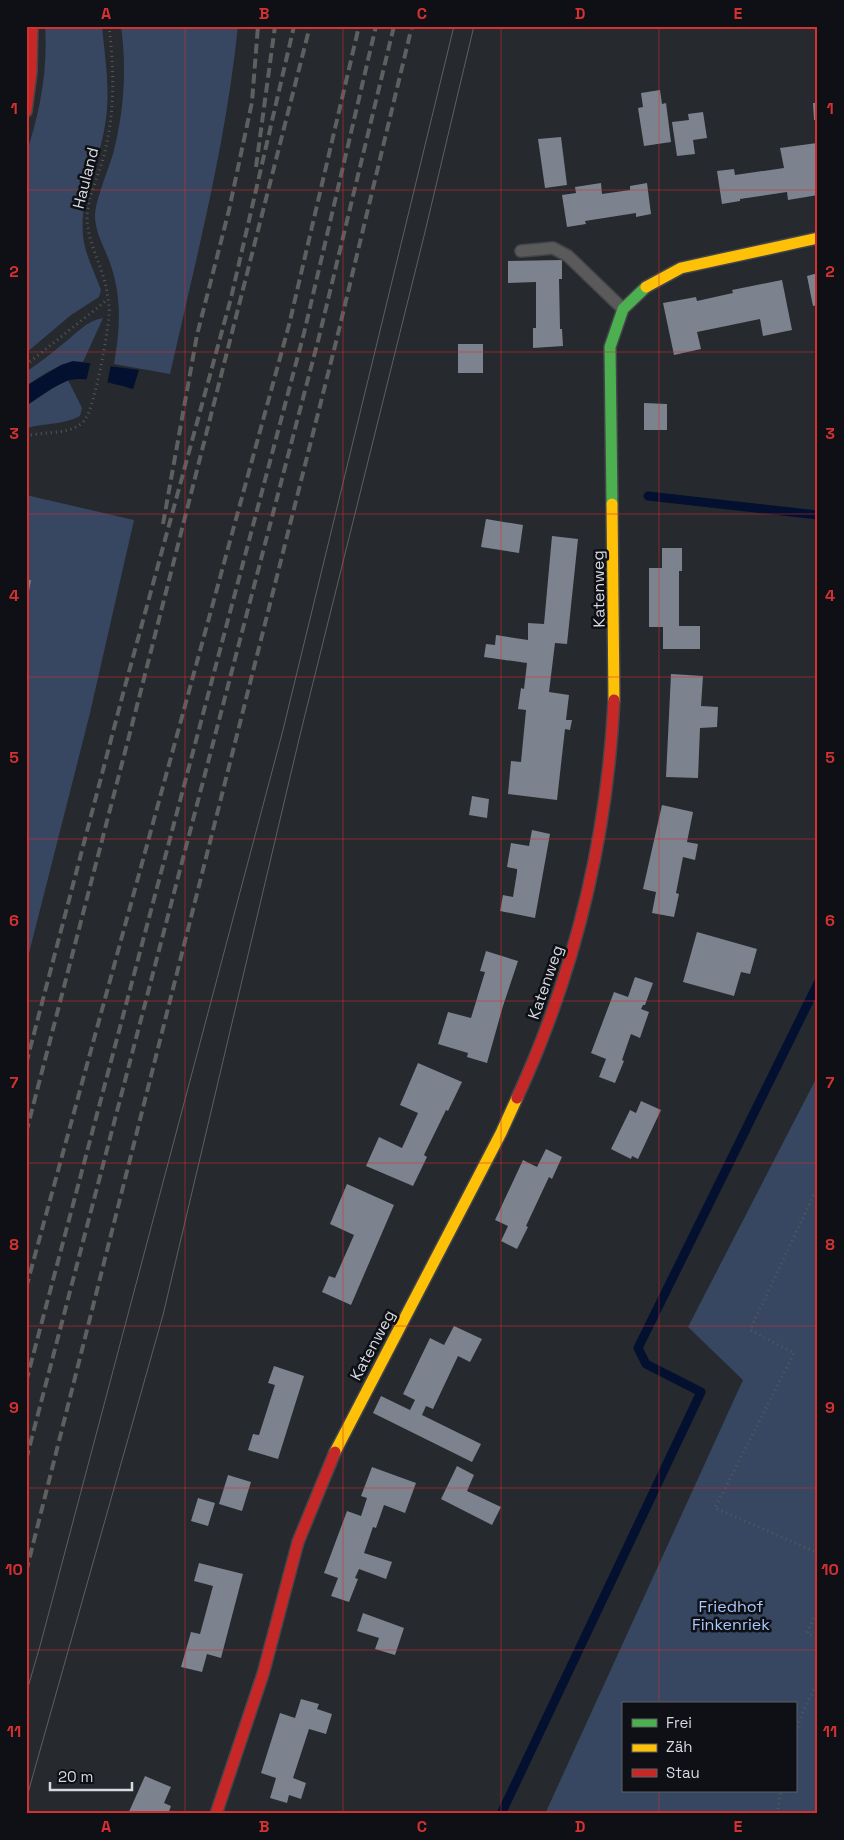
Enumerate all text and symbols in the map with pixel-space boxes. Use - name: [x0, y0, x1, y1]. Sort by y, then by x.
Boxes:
- text: A: [101, 3, 111, 24]
- text: B: [259, 3, 269, 24]
- text: C: [417, 3, 427, 24]
- text: D: [575, 3, 585, 24]
- text: E: [734, 3, 743, 24]
- text: 1: [10, 98, 18, 119]
- text: 1: [826, 98, 834, 119]
- street label: Hauland: [68, 145, 103, 211]
- text: 2: [9, 261, 19, 282]
- text: 2: [825, 261, 835, 282]
- text: 3: [9, 423, 19, 444]
- text: 3: [825, 423, 835, 444]
- street label: Katenweg: [587, 550, 610, 628]
- text: 4: [9, 585, 19, 606]
- text: 4: [825, 585, 835, 606]
- text: 5: [9, 747, 19, 768]
- text: 5: [825, 747, 835, 768]
- text: 6: [9, 910, 19, 931]
- text: 6: [825, 910, 835, 931]
- street label: Katenweg: [523, 942, 568, 1022]
- text: 7: [10, 1072, 19, 1093]
- text: 7: [826, 1072, 835, 1093]
- text: 8: [9, 1234, 19, 1255]
- text: 8: [825, 1234, 835, 1255]
- street label: Katenweg: [345, 1306, 400, 1384]
- text: 9: [9, 1397, 19, 1418]
- text: 9: [825, 1397, 835, 1418]
- text: 10: [5, 1559, 23, 1580]
- text: 10: [821, 1559, 839, 1580]
- park label: Friedhof Finkenriek: [692, 1596, 770, 1635]
- legend: [622, 1702, 796, 1792]
- text: Frei: [666, 1713, 692, 1732]
- text: 11: [7, 1721, 21, 1742]
- text: 11: [823, 1721, 837, 1742]
- text: Zäh: [666, 1737, 692, 1756]
- scale bar: [50, 1760, 132, 1792]
- text: Stau: [666, 1763, 700, 1782]
- text: 20 m: [58, 1767, 93, 1786]
- text: A: [101, 1816, 111, 1837]
- text: B: [259, 1816, 269, 1837]
- text: C: [417, 1816, 427, 1837]
- text: D: [575, 1816, 585, 1837]
- text: E: [734, 1816, 743, 1837]

